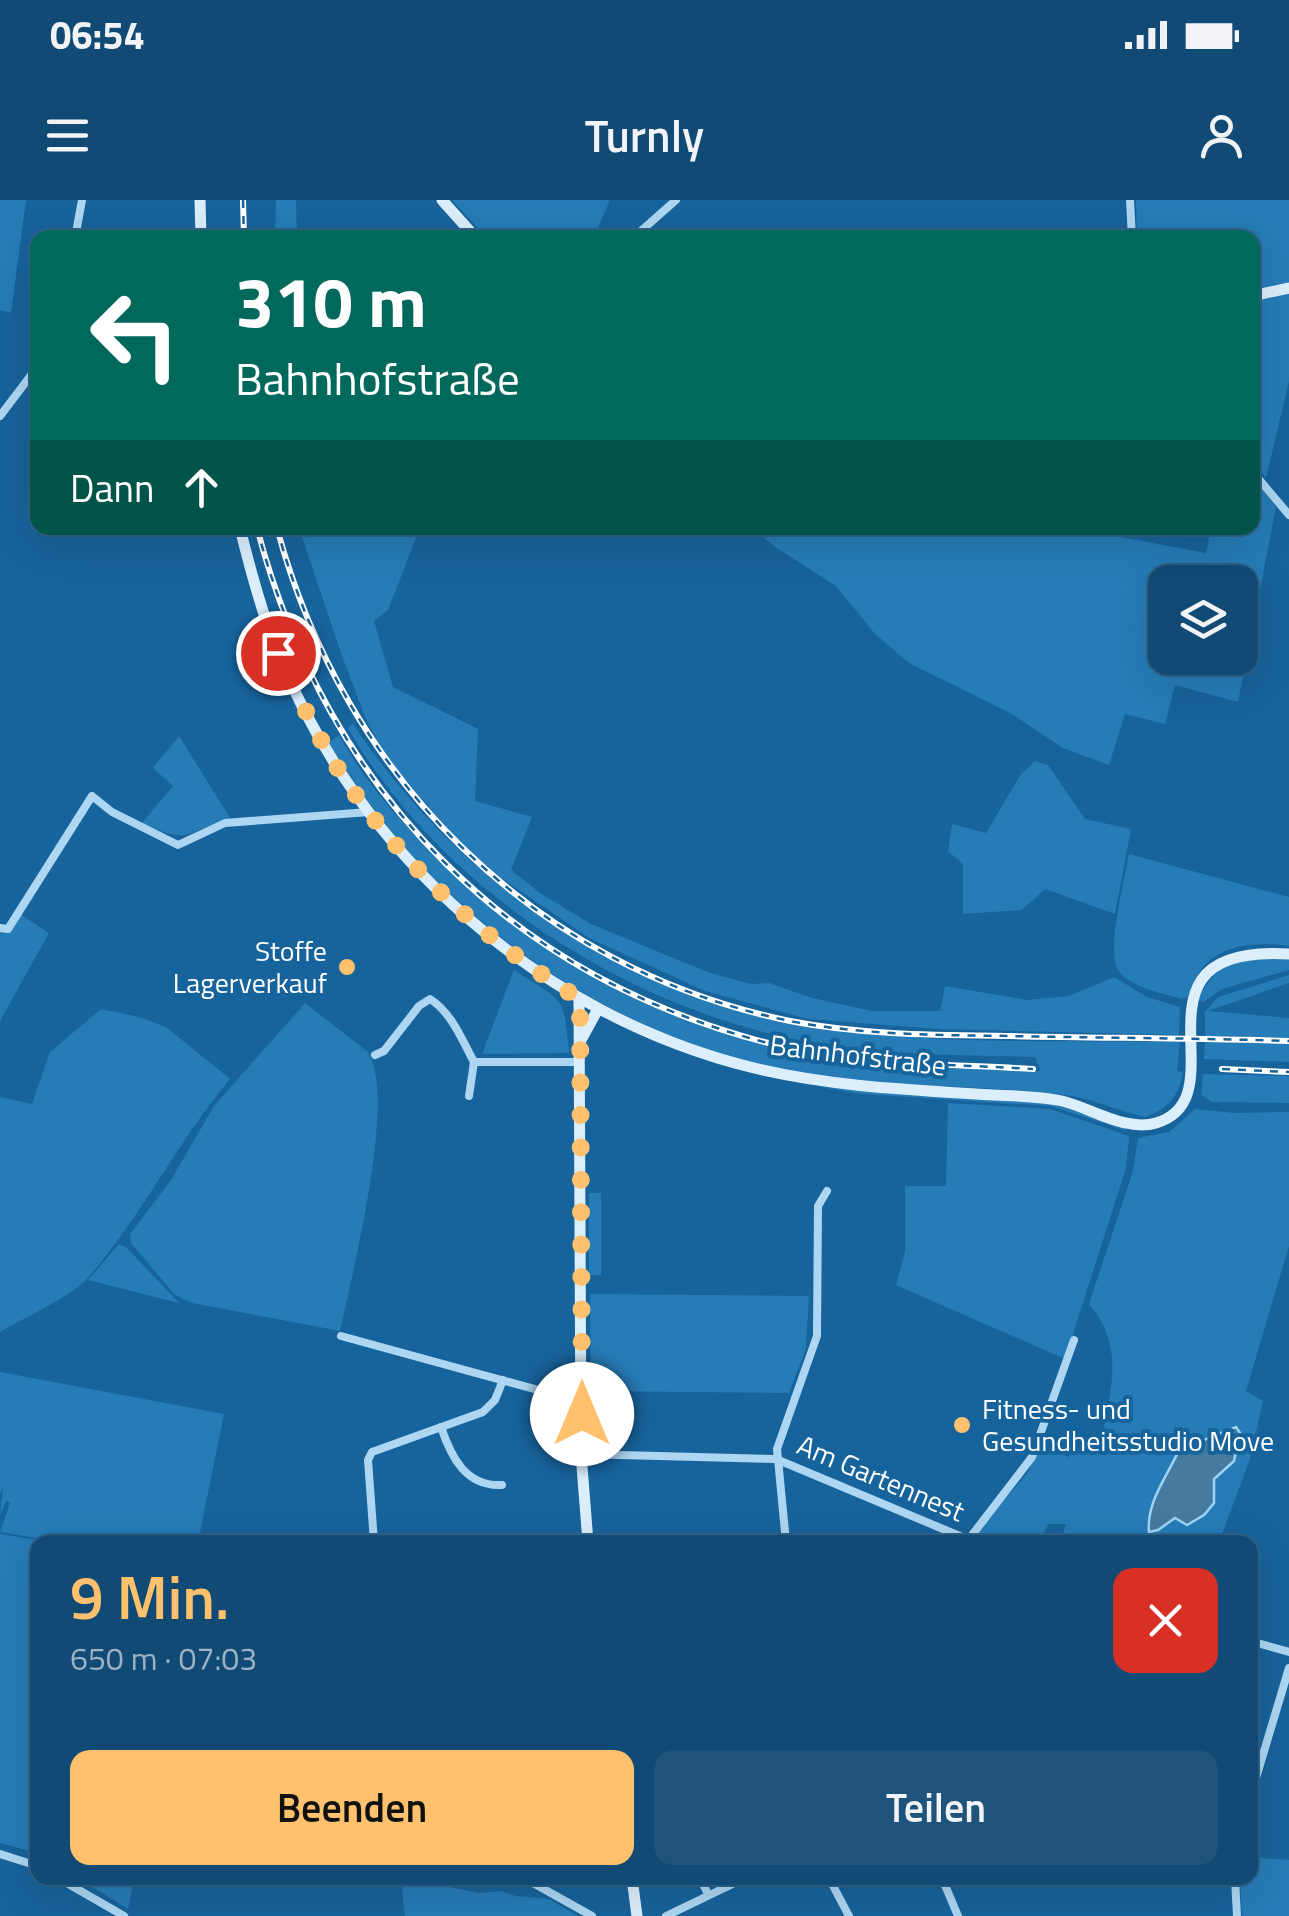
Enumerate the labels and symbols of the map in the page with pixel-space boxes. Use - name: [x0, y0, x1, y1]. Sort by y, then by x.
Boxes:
- pin: [236, 611, 321, 696]
- place label: Stoffe Lagerverkauf: [173, 929, 328, 1004]
- marker: Stoffe Lagerverkauf: [336, 956, 358, 978]
- street label: Bahnhofstraße: [767, 1022, 949, 1087]
- position arrow: [530, 1362, 634, 1466]
- place label: Fitness- und Gesundheitsstudio Move: [982, 1387, 1274, 1462]
- marker: Fitness- und Gesundheitsstudio Move: [951, 1414, 973, 1436]
- street label: Am Gartennest: [791, 1423, 972, 1532]

